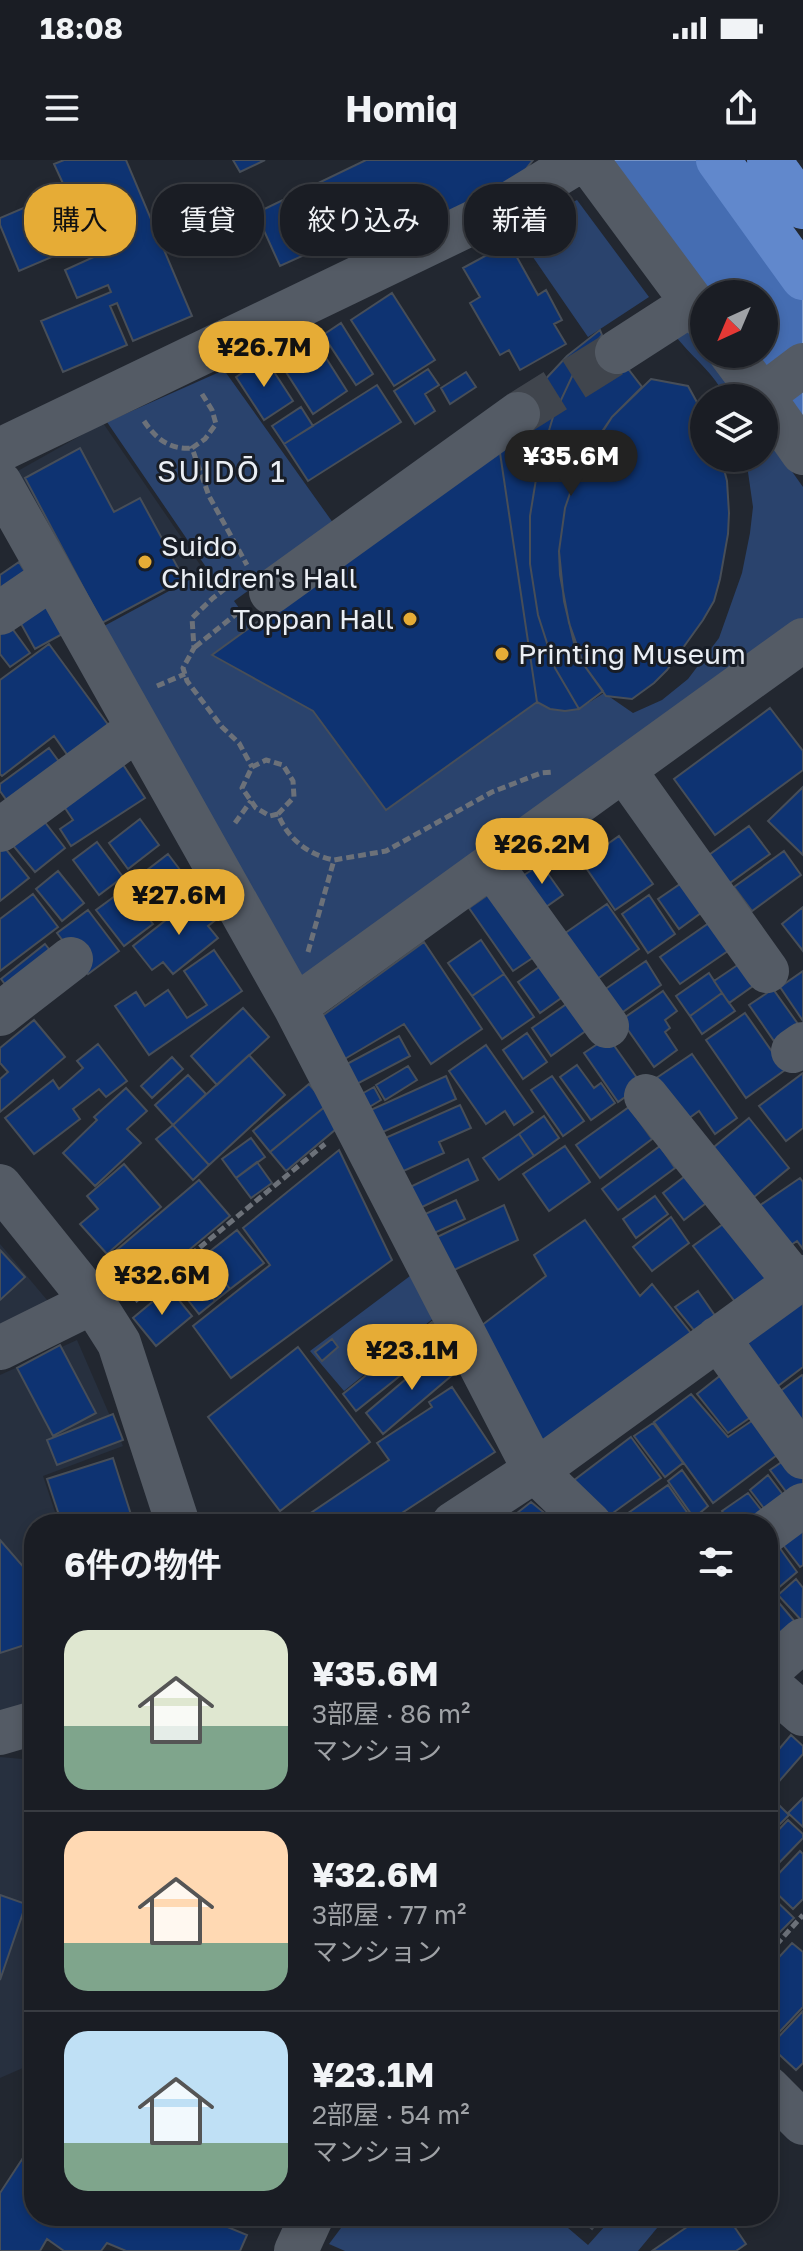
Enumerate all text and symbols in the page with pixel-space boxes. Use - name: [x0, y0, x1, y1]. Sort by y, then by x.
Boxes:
- text: 18:08: [40, 10, 123, 46]
- icon: menu: [40, 86, 84, 130]
- icon: share: [719, 86, 763, 130]
- text: Homiq: [345, 87, 458, 130]
- chip: 購入: [24, 184, 136, 256]
- chip: 賃貸: [152, 184, 264, 256]
- chip: 絞り込み: [280, 184, 448, 256]
- chip: 新着: [464, 184, 576, 256]
- north arrow: [690, 280, 778, 368]
- map controls: [690, 280, 778, 472]
- pin: ¥26.7M: [199, 321, 329, 389]
- text: ¥26.7M: [216, 331, 312, 362]
- button: layers: [690, 384, 778, 472]
- pin: ¥35.6M: [506, 430, 636, 498]
- text: ¥35.6M: [523, 440, 619, 471]
- district label: SUIDŌ 1: [157, 453, 287, 489]
- place label: Suido Children's Hall: [161, 529, 358, 594]
- marker: Suido Children's Hall: [136, 553, 154, 571]
- place label: Toppan Hall: [233, 602, 394, 635]
- marker: Toppan Hall: [401, 610, 419, 628]
- place label: Printing Museum: [518, 637, 746, 670]
- marker: Printing Museum: [493, 645, 511, 663]
- pin: ¥26.2M: [477, 818, 607, 886]
- text: ¥26.2M: [494, 828, 590, 859]
- pin: ¥27.6M: [114, 869, 244, 937]
- text: ¥27.6M: [131, 879, 227, 910]
- pin: ¥32.6M: [97, 1249, 227, 1317]
- text: ¥32.6M: [114, 1259, 210, 1290]
- pin: ¥23.1M: [347, 1324, 477, 1392]
- text: ¥23.1M: [365, 1334, 459, 1365]
- icon: filters: [694, 1540, 738, 1584]
- text: 6件の物件: [64, 1544, 222, 1584]
- text: ¥35.6M: [312, 1653, 439, 1693]
- icon: home: [128, 1662, 224, 1758]
- text: 3部屋 · 86 m²: [312, 1698, 470, 1729]
- text: マンション: [312, 1735, 442, 1766]
- text: ¥32.6M: [312, 1854, 439, 1894]
- icon: home: [128, 1863, 224, 1959]
- text: 3部屋 · 77 m²: [312, 1899, 466, 1930]
- text: マンション: [312, 1936, 442, 1967]
- text: ¥23.1M: [312, 2054, 435, 2094]
- icon: home: [128, 2063, 224, 2159]
- text: 2部屋 · 54 m²: [312, 2099, 470, 2130]
- text: マンション: [312, 2136, 442, 2167]

